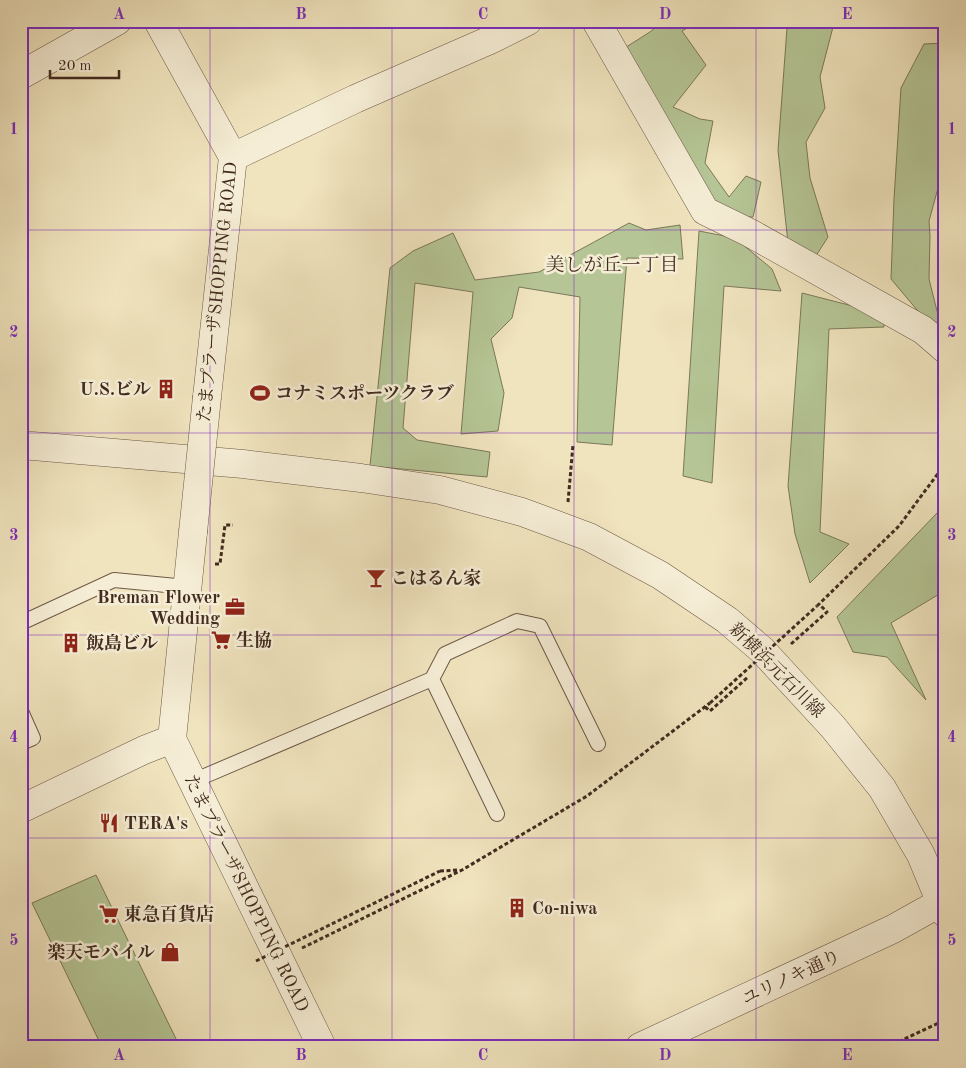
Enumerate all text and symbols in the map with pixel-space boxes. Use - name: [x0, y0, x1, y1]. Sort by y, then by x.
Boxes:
- text: A: [113, 7, 125, 23]
- text: B: [295, 7, 307, 23]
- text: C: [478, 7, 488, 23]
- text: D: [659, 7, 671, 23]
- text: E: [841, 7, 853, 23]
- scale bar: [50, 48, 119, 80]
- text: 20 m: [58, 59, 92, 74]
- text: 1: [9, 122, 19, 138]
- text: 1: [947, 122, 957, 138]
- street label: たまプラーザSHOPPING ROAD: [194, 161, 241, 423]
- district label: 美しが丘一丁目: [545, 255, 679, 276]
- text: 2: [9, 325, 19, 341]
- text: 2: [947, 325, 957, 341]
- building icon: U.S.ビル: [155, 378, 177, 400]
- place label: U.S.ビル: [79, 380, 151, 399]
- sports icon: コナミスポーツクラブ: [249, 382, 271, 404]
- place label: コナミスポーツクラブ: [275, 383, 454, 403]
- text: 3: [9, 528, 19, 544]
- text: 3: [947, 528, 957, 544]
- bar icon: こはるん家: [365, 567, 387, 589]
- place label: こはるん家: [391, 568, 481, 588]
- place label: Breman Flower Wedding: [97, 589, 220, 628]
- office icon: Breman Flower Wedding: [224, 596, 246, 618]
- street label: 新横浜元石川線: [725, 618, 829, 722]
- supermarket icon: 生協: [210, 629, 232, 651]
- place label: 生協: [236, 630, 272, 650]
- building icon: 飯島ビル: [60, 632, 82, 654]
- place label: 飯島ビル: [86, 633, 158, 653]
- text: 4: [9, 730, 19, 746]
- text: 4: [947, 730, 957, 746]
- street label: たまプラーザSHOPPING ROAD: [181, 772, 312, 1015]
- restaurant icon: TERA's: [98, 812, 120, 834]
- place label: TERA's: [124, 815, 188, 833]
- building icon: Co-niwa: [506, 897, 528, 919]
- place label: Co-niwa: [532, 900, 597, 918]
- supermarket icon: 東急百貨店: [98, 903, 120, 925]
- place label: 東急百貨店: [124, 904, 214, 924]
- text: 5: [9, 933, 19, 949]
- text: 5: [947, 933, 957, 949]
- shop icon: 楽天モバイル: [159, 941, 181, 963]
- place label: 楽天モバイル: [47, 942, 155, 962]
- street label: ユリノキ通り: [739, 946, 844, 1009]
- text: A: [113, 1048, 125, 1064]
- text: B: [295, 1048, 307, 1064]
- text: C: [478, 1048, 488, 1064]
- text: D: [659, 1048, 671, 1064]
- text: E: [841, 1048, 853, 1064]

